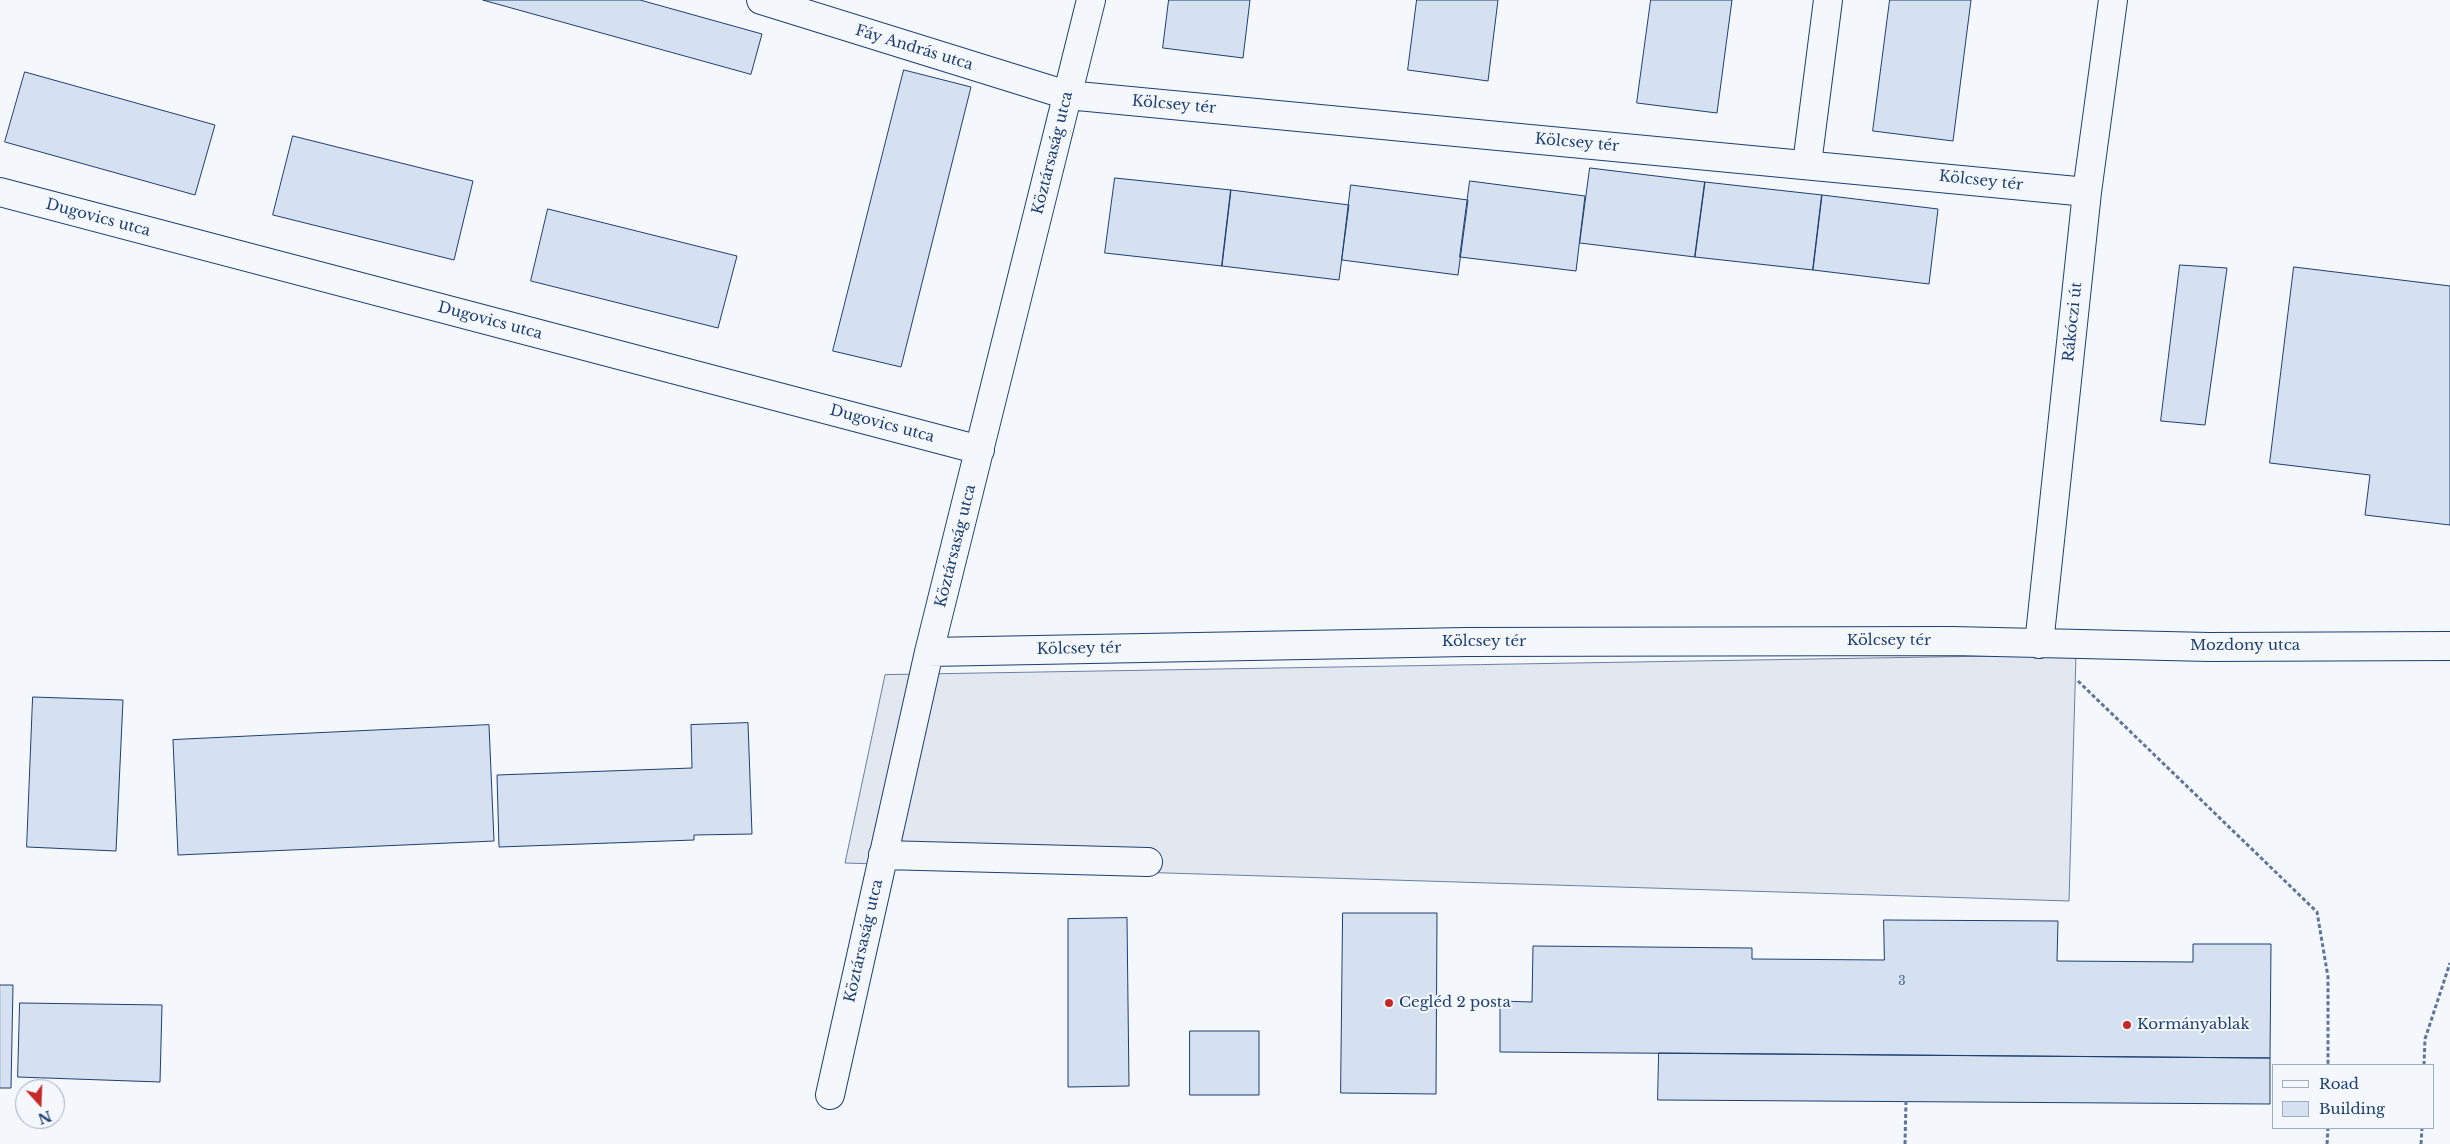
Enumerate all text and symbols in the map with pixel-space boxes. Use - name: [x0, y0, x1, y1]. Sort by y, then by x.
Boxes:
- street label: Fáy András utca: [853, 22, 975, 74]
- street label: Köztársaság utca: [1029, 90, 1077, 216]
- street label: Kölcsey tér: [1131, 92, 1217, 118]
- street label: Kölcsey tér: [1534, 130, 1620, 156]
- street label: Kölcsey tér: [1938, 168, 2024, 194]
- street label: Dugovics utca: [44, 195, 152, 241]
- street label: Rákóczi út: [2060, 281, 2086, 363]
- street label: Dugovics utca: [436, 298, 544, 344]
- street label: Dugovics utca: [828, 401, 936, 447]
- street label: Köztársaság utca: [932, 483, 980, 609]
- street label: Kölcsey tér: [1847, 632, 1931, 650]
- street label: Kölcsey tér: [1442, 633, 1526, 651]
- street label: Mozdony utca: [2190, 637, 2300, 655]
- street label: Kölcsey tér: [1037, 639, 1121, 659]
- street label: Köztársaság utca: [841, 878, 887, 1004]
- house number: 3: [1898, 975, 1906, 989]
- place label: Cegléd 2 posta: [1399, 994, 1511, 1012]
- marker: Cegléd 2 posta: [1383, 997, 1395, 1009]
- place label: Kormányablak: [2137, 1016, 2250, 1034]
- marker: Kormányablak: [2121, 1019, 2133, 1031]
- legend: [2272, 1064, 2435, 1129]
- text: Road: [2319, 1074, 2359, 1093]
- north arrow: [15, 1079, 65, 1129]
- text: Building: [2319, 1099, 2385, 1118]
- text: N: [36, 1106, 54, 1128]

